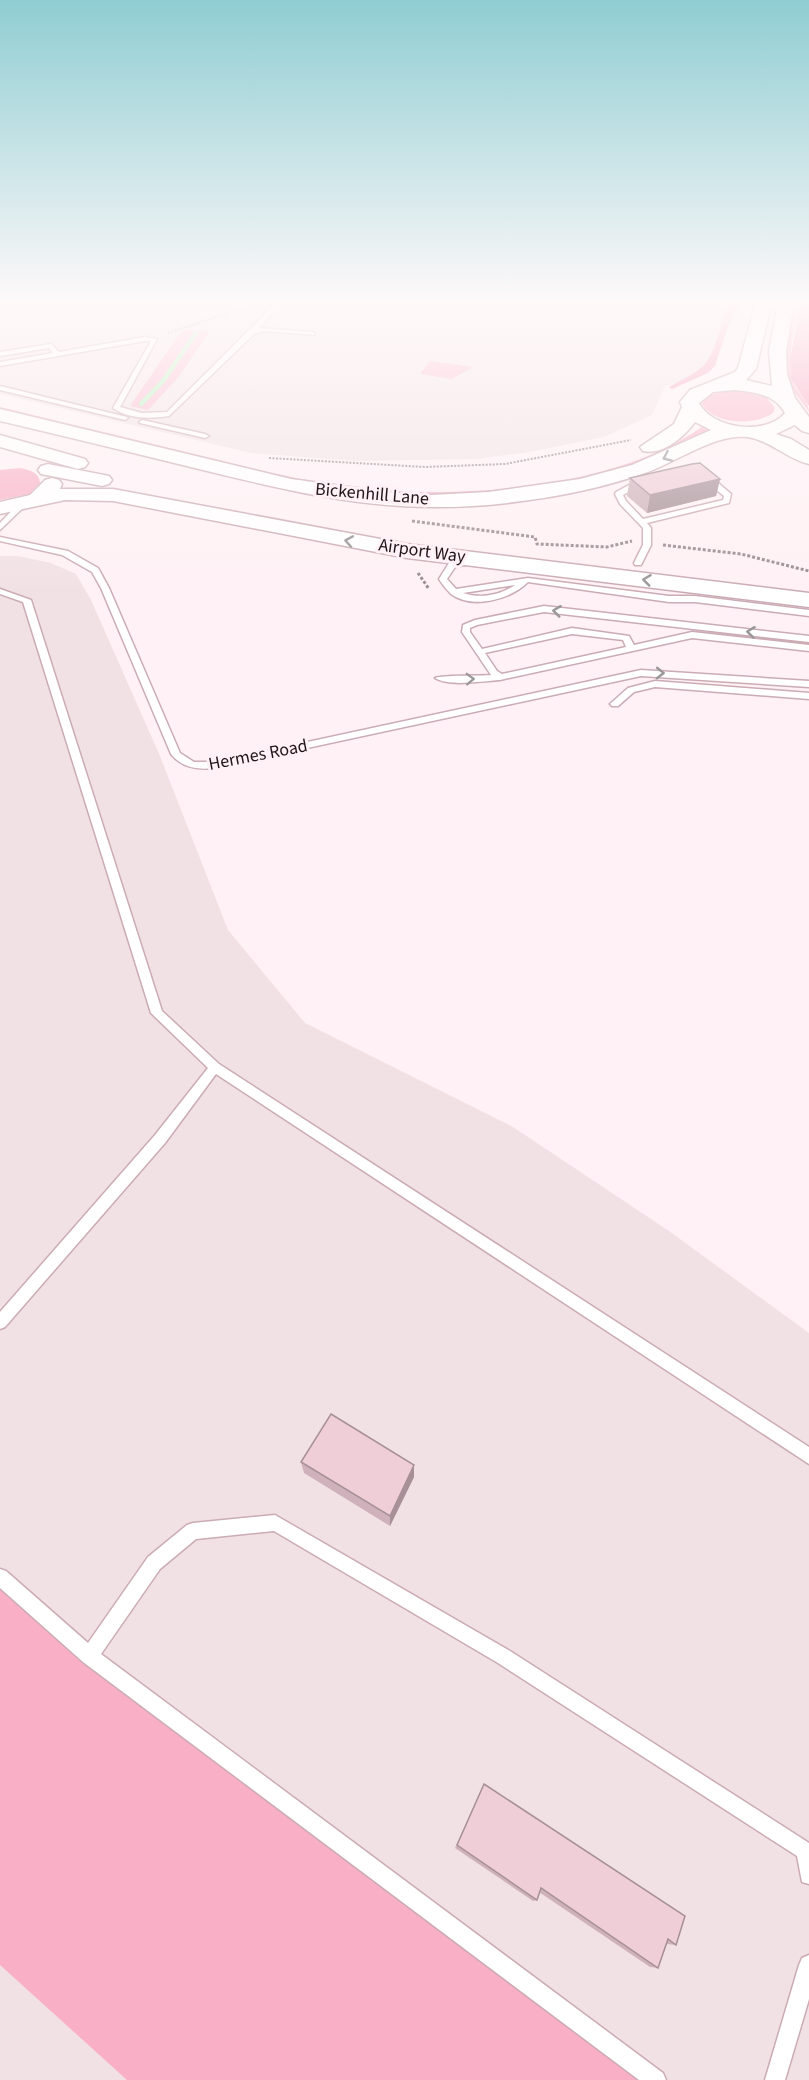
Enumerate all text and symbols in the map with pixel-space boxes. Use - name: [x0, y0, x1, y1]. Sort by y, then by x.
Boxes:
- one-way arrow: [662, 450, 673, 462]
- street label: Bickenhill Lane: [314, 477, 430, 511]
- street label: Airport Way: [377, 533, 468, 570]
- one-way arrow: [345, 535, 355, 548]
- one-way arrow: [642, 574, 651, 587]
- one-way arrow: [553, 605, 562, 618]
- one-way arrow: [746, 626, 756, 639]
- one-way arrow: [656, 667, 665, 680]
- one-way arrow: [466, 673, 475, 685]
- street label: Hermes Road: [206, 733, 310, 777]

